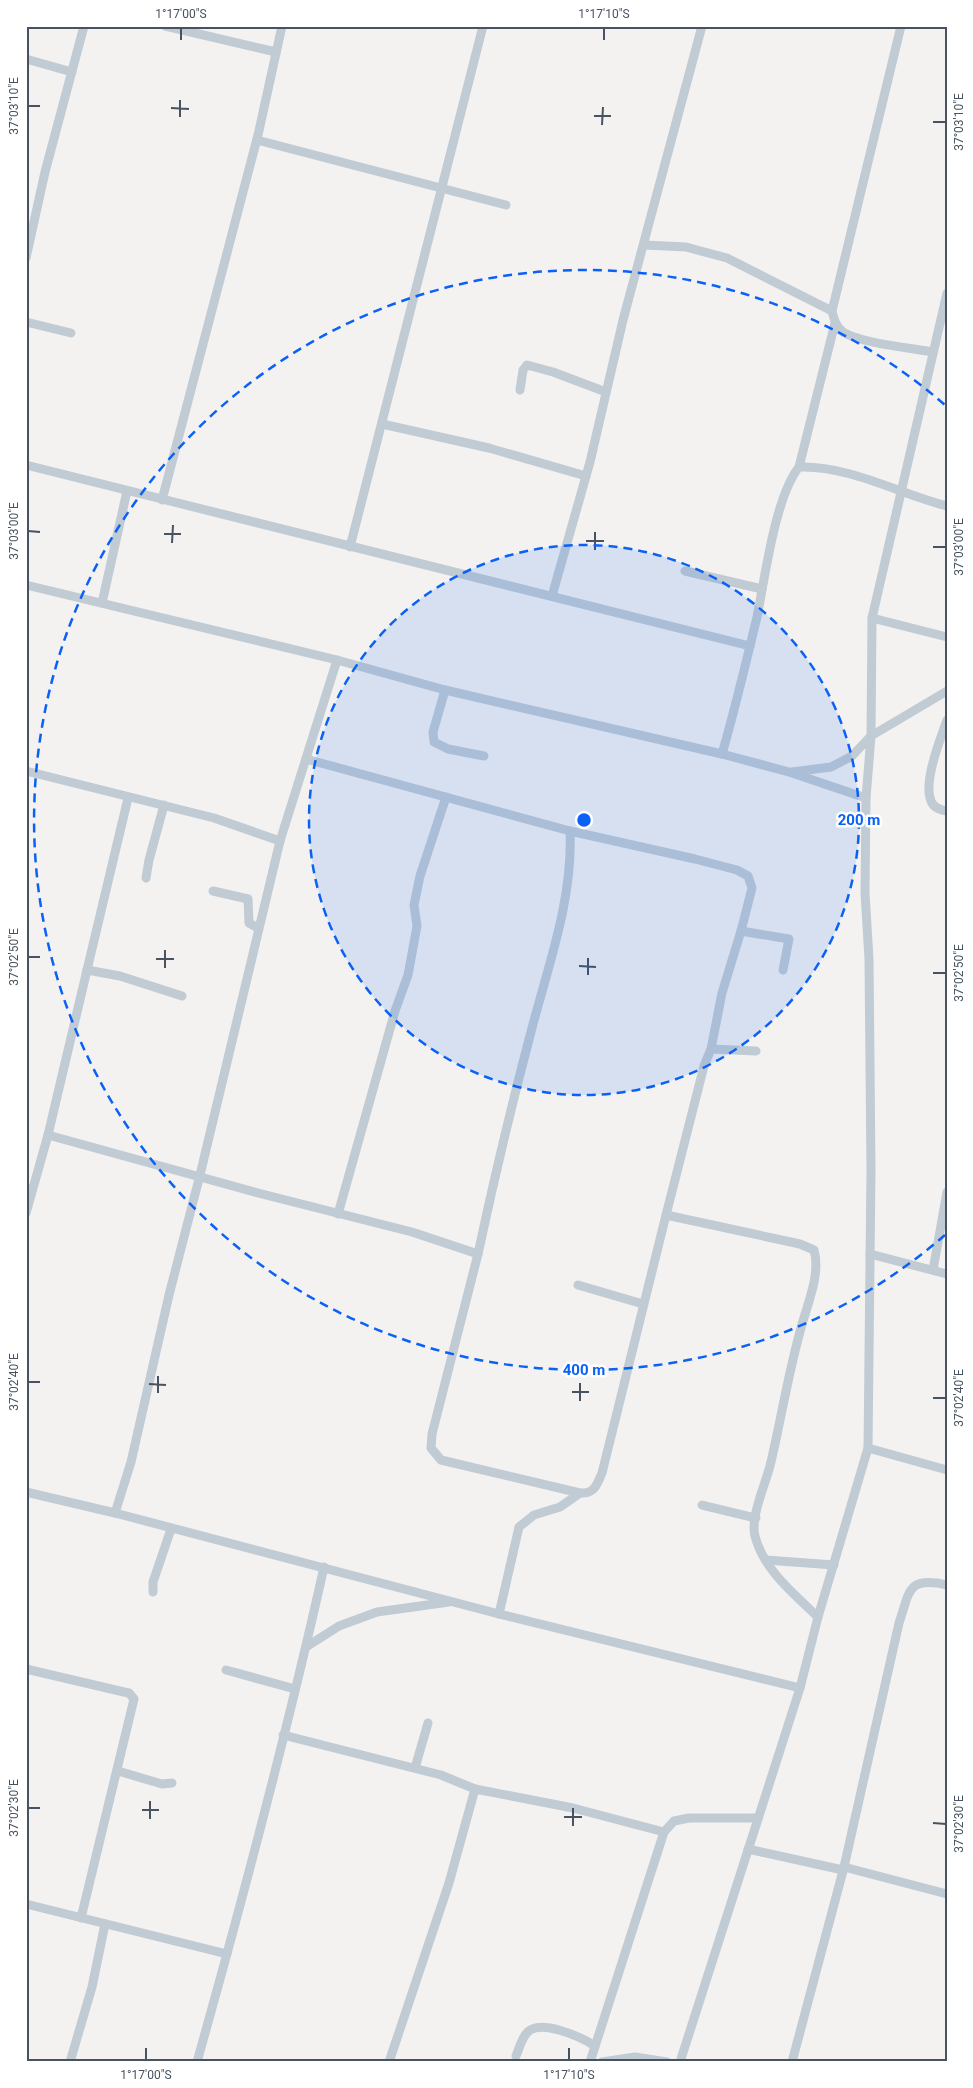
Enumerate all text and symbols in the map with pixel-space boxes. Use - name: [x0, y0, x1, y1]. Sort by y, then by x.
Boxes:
- text: 1°17'00"S: [155, 7, 207, 21]
- text: 1°17'10"S: [578, 7, 630, 21]
- text: 37°03'10"E: [7, 77, 21, 135]
- text: 37°03'10"E: [952, 93, 966, 151]
- text: 37°03'00"E: [7, 502, 21, 560]
- text: 37°03'00"E: [952, 518, 966, 576]
- centre of rings: [575, 811, 593, 829]
- text: 200 m: [838, 811, 880, 829]
- text: 37°02'50"E: [7, 928, 21, 986]
- text: 37°02'50"E: [952, 944, 966, 1002]
- text: 37°02'40"E: [7, 1353, 21, 1411]
- text: 400 m: [563, 1361, 605, 1379]
- text: 37°02'40"E: [952, 1369, 966, 1427]
- text: 37°02'30"E: [7, 1779, 21, 1837]
- text: 37°02'30"E: [952, 1795, 966, 1853]
- text: 1°17'00"S: [120, 2068, 172, 2082]
- text: 1°17'10"S: [543, 2068, 595, 2082]

